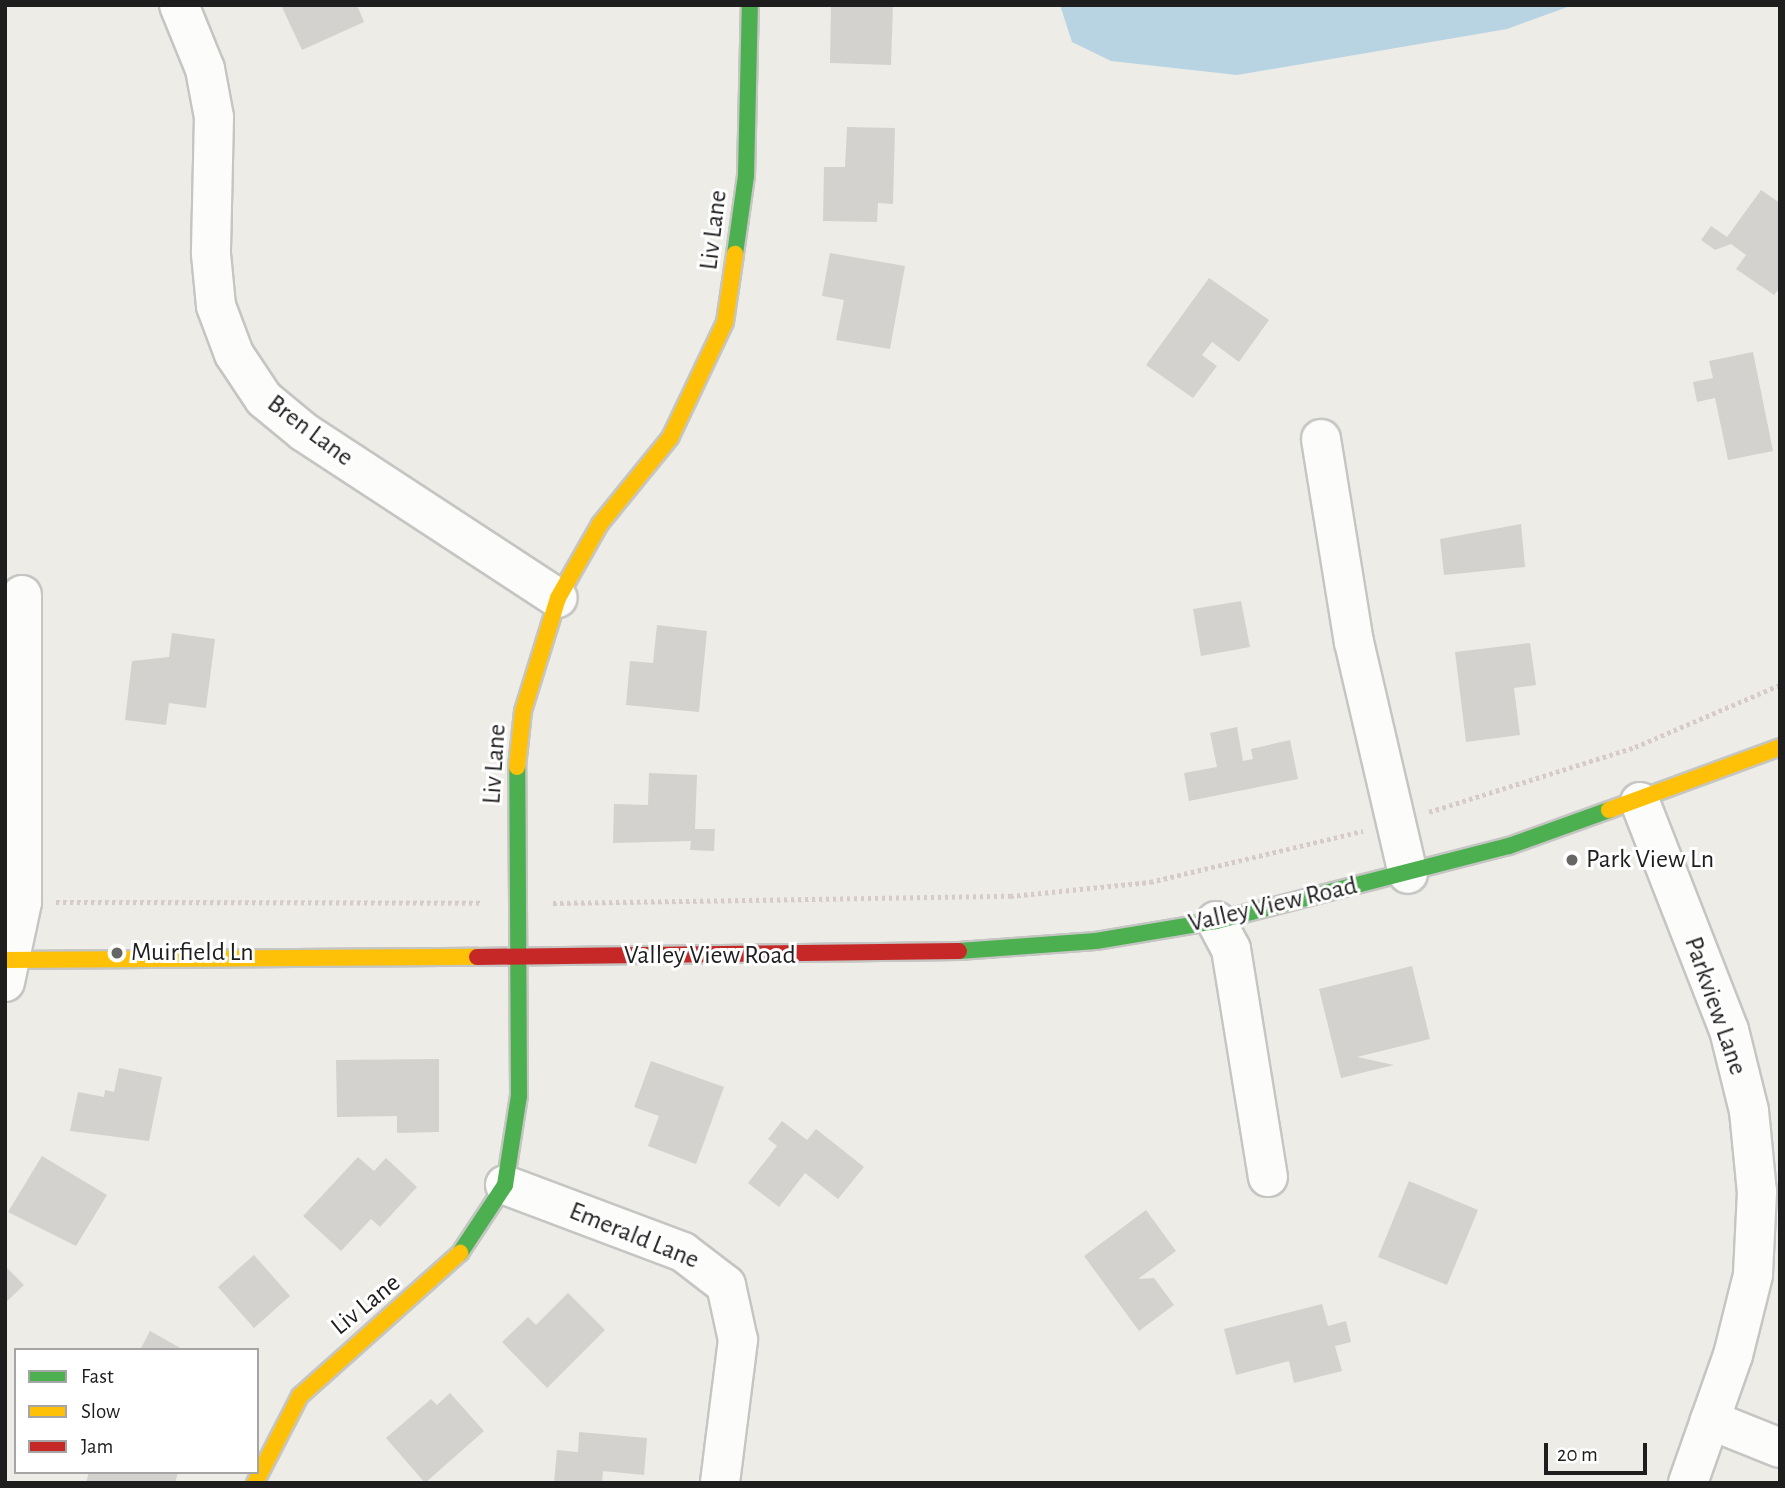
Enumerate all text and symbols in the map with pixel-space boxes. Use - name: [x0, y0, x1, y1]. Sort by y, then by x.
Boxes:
- street label: Liv Lane: [694, 188, 734, 272]
- street label: Bren Lane: [261, 389, 359, 473]
- street label: Liv Lane: [477, 723, 513, 805]
- place label: Park View Ln: [1586, 844, 1714, 876]
- marker: Park View Ln: [1564, 852, 1580, 868]
- street label: Valley View Road: [1186, 870, 1360, 940]
- street label: Parkview Lane: [1677, 933, 1753, 1079]
- place label: Muirfield Ln: [131, 937, 254, 969]
- street label: Valley View Road: [624, 940, 796, 972]
- marker: Muirfield Ln: [109, 945, 125, 961]
- street label: Emerald Lane: [564, 1196, 704, 1276]
- street label: Liv Lane: [325, 1268, 407, 1342]
- legend: [14, 1348, 259, 1474]
- text: Fast: [81, 1366, 114, 1387]
- text: Slow: [81, 1401, 120, 1422]
- scale bar: [1547, 1428, 1650, 1472]
- text: Jam: [81, 1436, 113, 1457]
- text: 20 m: [1557, 1444, 1598, 1465]

